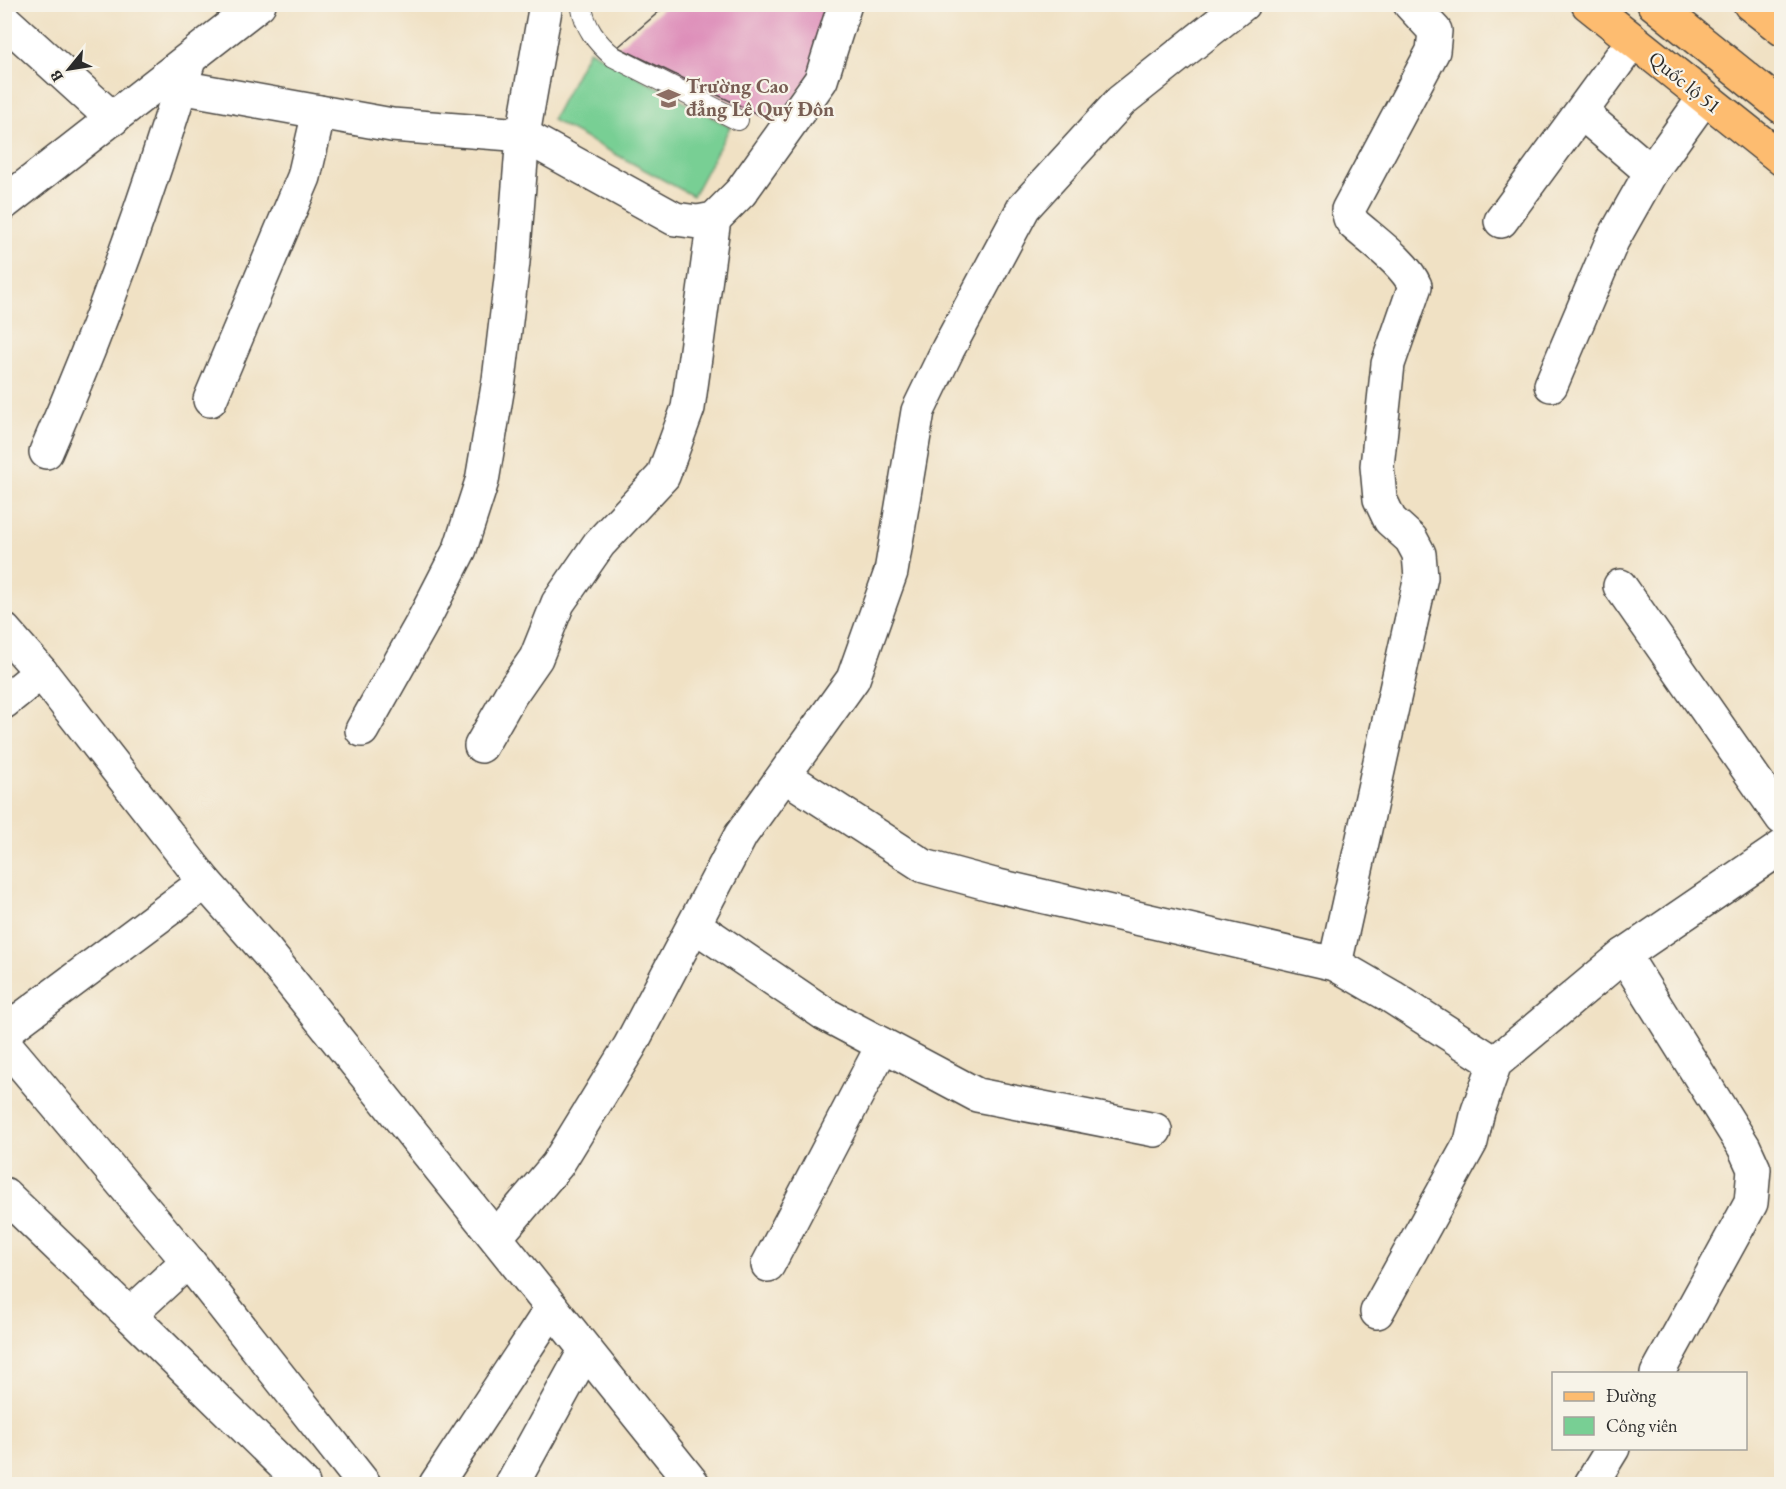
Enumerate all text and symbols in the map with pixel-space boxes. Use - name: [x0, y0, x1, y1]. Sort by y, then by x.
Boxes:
- north arrow: [39, 39, 99, 99]
- street label: Quốc lộ 51: [1643, 45, 1727, 119]
- text: B: [45, 67, 68, 86]
- place label: Trường Cao đẳng Lê Quý Đôn: [686, 73, 834, 122]
- school or university icon: Trường Cao đẳng Lê Quý Đôn: [655, 85, 681, 111]
- legend: [1552, 1372, 1747, 1450]
- text: Đường: [1606, 1384, 1656, 1407]
- text: Công viên: [1606, 1414, 1678, 1437]

